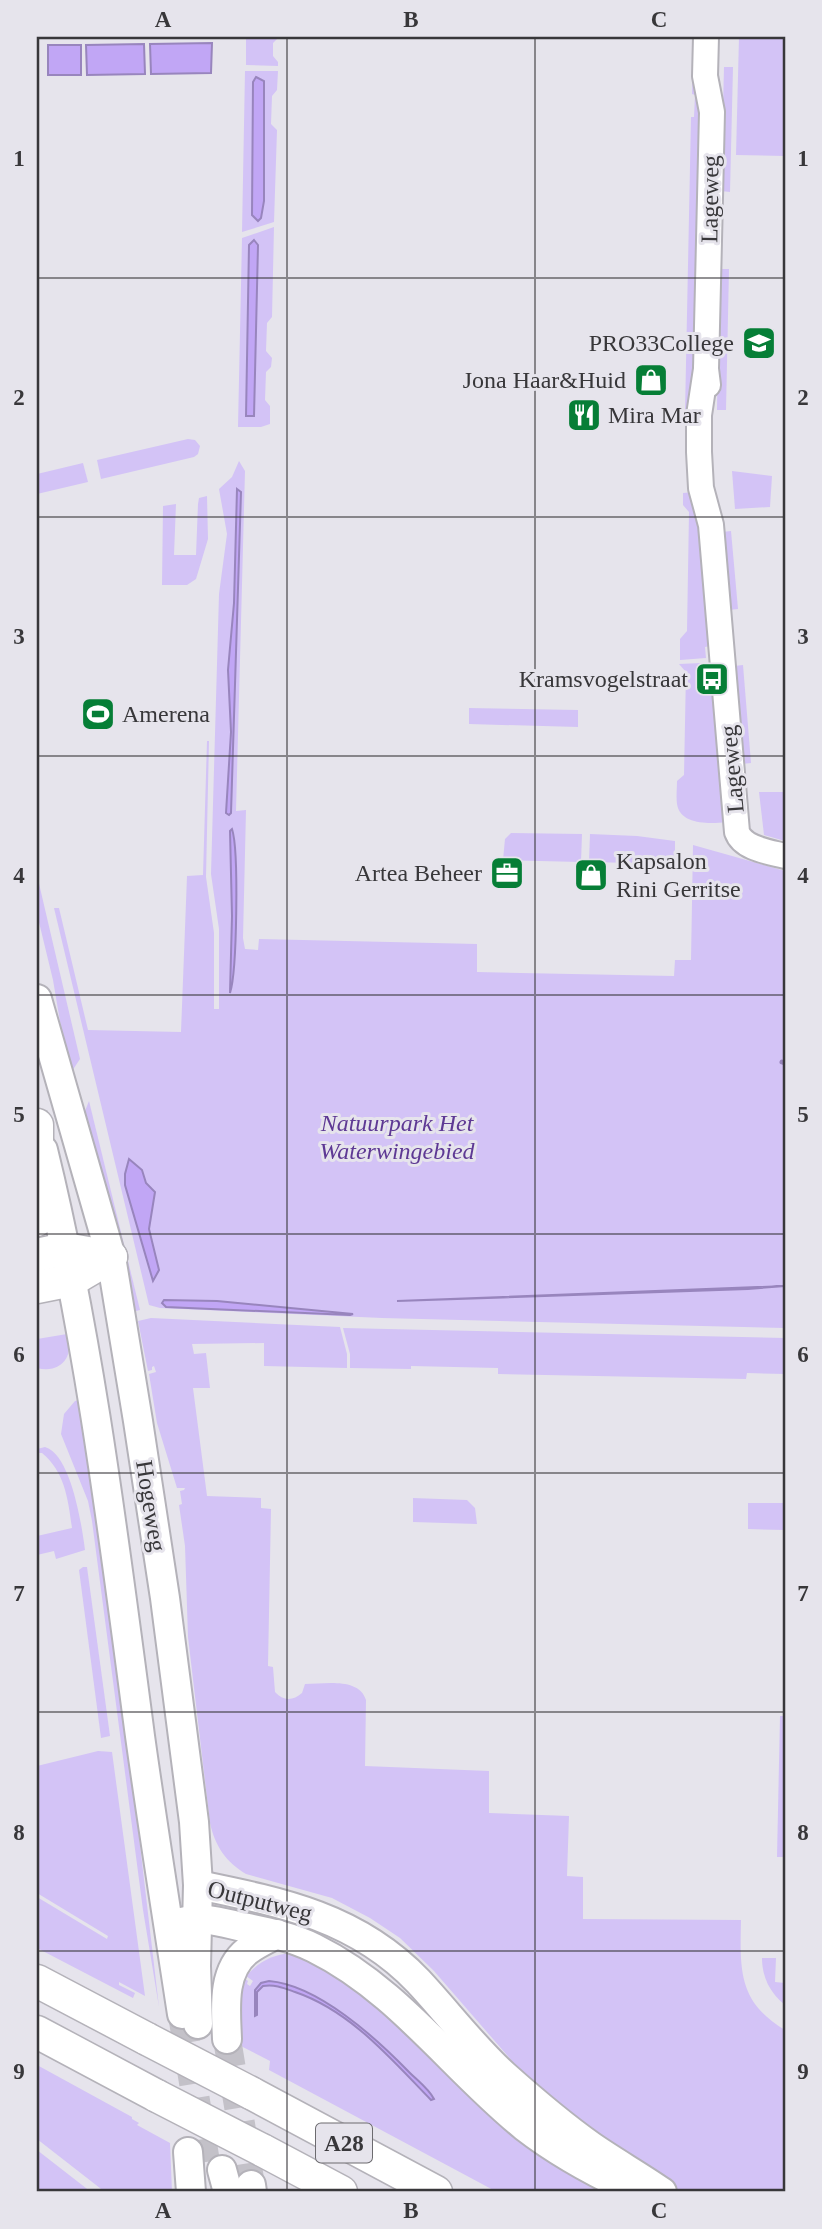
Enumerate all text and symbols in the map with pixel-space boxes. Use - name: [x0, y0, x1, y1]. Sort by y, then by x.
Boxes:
- text: A: [155, 7, 172, 32]
- text: B: [403, 7, 419, 32]
- text: C: [651, 7, 667, 32]
- text: 1: [13, 146, 25, 171]
- text: 1: [797, 146, 809, 171]
- street label: Lageweg: [696, 155, 724, 243]
- school or university icon: PRO33College: [740, 324, 778, 362]
- place label: PRO33College: [589, 330, 734, 356]
- shop icon: Jona Haar&Huid: [632, 361, 670, 399]
- place label: Jona Haar&Huid: [463, 367, 626, 393]
- text: 2: [13, 385, 25, 410]
- text: 2: [797, 385, 809, 410]
- restaurant icon: Mira Mar: [565, 396, 603, 434]
- place label: Mira Mar: [608, 402, 701, 428]
- text: 3: [13, 624, 25, 649]
- text: 3: [797, 624, 809, 649]
- bus stop icon: Kramsvogelstraat: [693, 660, 731, 698]
- place label: Kramsvogelstraat: [519, 666, 688, 692]
- sports icon: Amerena: [79, 695, 117, 733]
- place label: Amerena: [122, 701, 210, 727]
- street label: Lageweg: [715, 724, 749, 814]
- place label: Kapsalon Rini Gerritse: [616, 848, 741, 902]
- office icon: Artea Beheer: [488, 854, 526, 892]
- shop icon: Kapsalon Rini Gerritse: [572, 856, 610, 894]
- place label: Artea Beheer: [355, 860, 482, 886]
- text: 4: [13, 863, 25, 888]
- text: 4: [797, 863, 809, 888]
- text: 5: [13, 1102, 25, 1127]
- text: 5: [797, 1102, 809, 1127]
- park label: Natuurpark Het Waterwingebied: [319, 1110, 476, 1164]
- text: 6: [13, 1342, 25, 1367]
- text: 6: [797, 1342, 809, 1367]
- street label: Hogeweg: [131, 1459, 171, 1553]
- text: 7: [13, 1581, 25, 1606]
- text: 7: [797, 1581, 809, 1606]
- text: 8: [13, 1820, 25, 1845]
- text: 8: [797, 1820, 809, 1845]
- street label: Outputweg: [205, 1875, 315, 1927]
- text: 9: [13, 2059, 25, 2084]
- text: 9: [797, 2059, 809, 2084]
- road number: A28: [316, 2124, 372, 2162]
- text: A: [155, 2198, 172, 2223]
- text: B: [403, 2198, 419, 2223]
- text: C: [651, 2198, 667, 2223]

